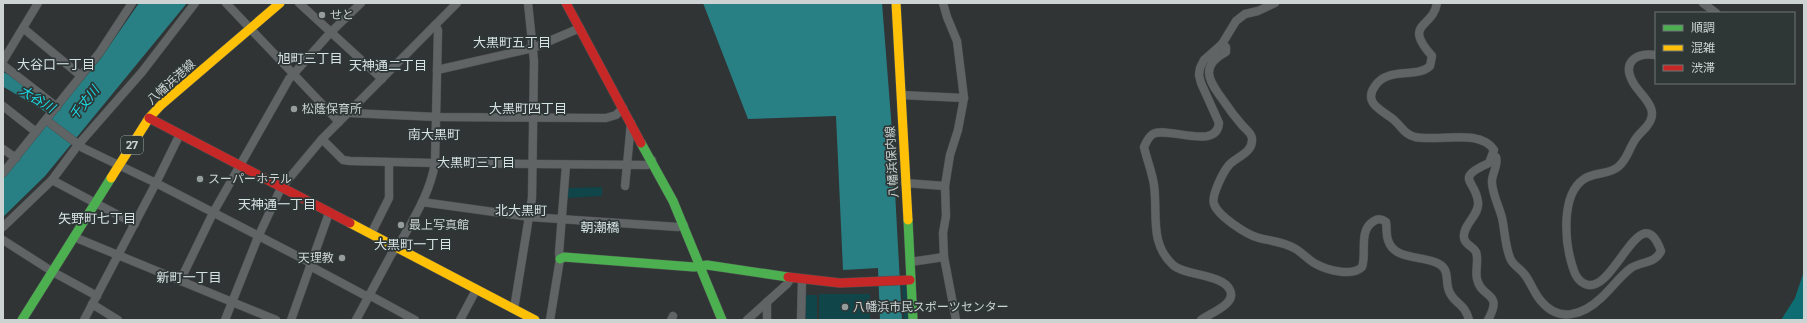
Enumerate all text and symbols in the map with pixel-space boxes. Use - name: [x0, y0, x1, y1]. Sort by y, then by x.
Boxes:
- place label: せと: [330, 8, 354, 22]
- marker: せと: [317, 10, 327, 20]
- legend: [1655, 12, 1795, 84]
- text: 順調: [1691, 21, 1715, 35]
- district label: 大黒町五丁目: [473, 35, 551, 50]
- text: 混雑: [1691, 41, 1715, 55]
- district label: 旭町三丁目: [277, 51, 343, 66]
- district label: 大谷口一丁目: [17, 57, 95, 72]
- street label: 八幡浜港線: [144, 57, 198, 107]
- district label: 天神通二丁目: [349, 58, 427, 73]
- text: 渋滞: [1691, 61, 1715, 75]
- water label: 千丈川: [66, 82, 103, 123]
- water label: 大谷川: [16, 83, 59, 116]
- district label: 大黒町四丁目: [489, 101, 567, 116]
- place label: 松蔭保育所: [302, 102, 362, 116]
- marker: 松蔭保育所: [289, 104, 299, 114]
- street label: 八幡浜保内線: [883, 126, 901, 198]
- district label: 南大黒町: [408, 127, 460, 142]
- road number: 27: [121, 136, 143, 154]
- district label: 大黒町三丁目: [437, 155, 515, 170]
- place label: スーパーホテル: [208, 172, 292, 186]
- marker: スーパーホテル: [195, 174, 205, 184]
- district label: 天神通一丁目: [238, 197, 316, 212]
- district label: 北大黒町: [495, 203, 547, 218]
- district label: 矢野町七丁目: [58, 211, 136, 226]
- place label: 最上写真館: [409, 218, 469, 232]
- marker: 最上写真館: [396, 220, 406, 230]
- district label: 朝潮橋: [580, 220, 620, 235]
- district label: 大黒町一丁目: [374, 237, 452, 252]
- place label: 天理教: [298, 251, 334, 265]
- marker: 天理教: [337, 253, 347, 263]
- district label: 新町一丁目: [156, 270, 222, 285]
- place label: 八幡浜市民スポーツセンター: [853, 300, 1009, 314]
- marker: 八幡浜市民スポーツセンター: [840, 302, 850, 312]

